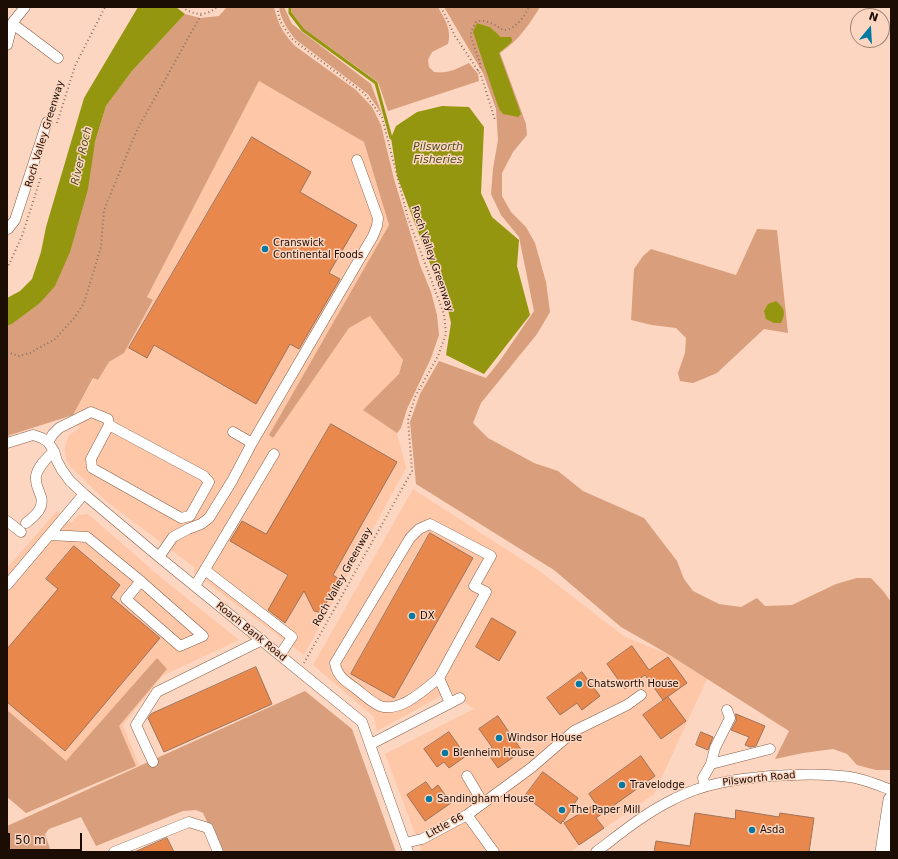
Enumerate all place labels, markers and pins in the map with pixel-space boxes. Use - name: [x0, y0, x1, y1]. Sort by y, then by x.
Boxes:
- place label: Cranswick Continental Foods: [273, 237, 363, 260]
- marker: Cranswick Continental Foods: [260, 244, 270, 254]
- place label: DX: [420, 610, 435, 622]
- marker: DX: [407, 611, 417, 621]
- place label: Chatsworth House: [587, 678, 679, 690]
- marker: Chatsworth House: [574, 679, 584, 689]
- place label: Windsor House: [507, 732, 582, 744]
- marker: Windsor House: [494, 733, 504, 743]
- place label: Blenheim House: [453, 747, 535, 759]
- marker: Blenheim House: [440, 748, 450, 758]
- place label: Travelodge: [630, 779, 685, 791]
- marker: Travelodge: [617, 780, 627, 790]
- place label: Sandingham House: [437, 793, 534, 805]
- marker: Sandingham House: [424, 794, 434, 804]
- place label: The Paper Mill: [570, 804, 640, 816]
- marker: The Paper Mill: [557, 805, 567, 815]
- place label: Asda: [760, 824, 785, 836]
- marker: Asda: [747, 825, 757, 835]

